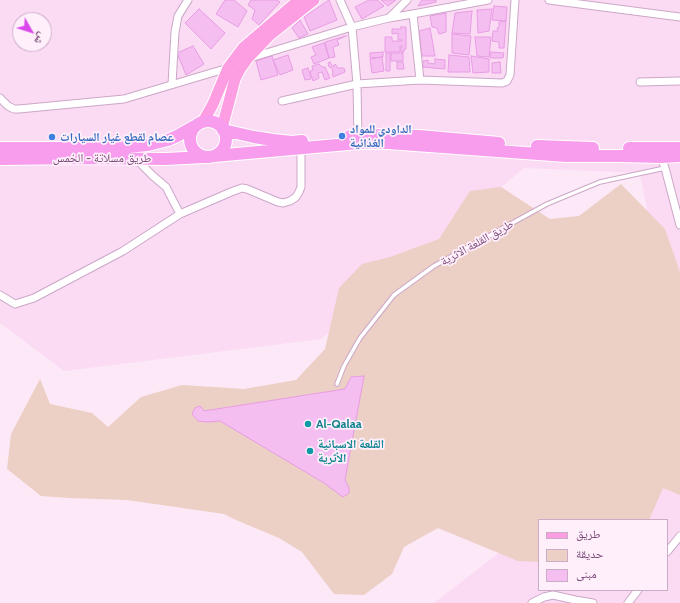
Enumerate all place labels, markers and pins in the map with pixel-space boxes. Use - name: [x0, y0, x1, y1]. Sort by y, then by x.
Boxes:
- place label: الداودي للمواد الغذائية: [350, 122, 412, 150]
- place label: عصام لقطع غيار السيارات: [60, 130, 174, 144]
- marker: الداودي للمواد الغذائية: [337, 131, 347, 141]
- marker: عصام لقطع غيار السيارات: [47, 132, 57, 142]
- place label: Al-Qalaa: [316, 417, 362, 431]
- marker: Al-Qalaa: [303, 419, 313, 429]
- place label: القلعة الاسبانية الأثرية: [318, 437, 384, 465]
- marker: القلعة الاسبانية الأثرية: [305, 446, 315, 456]

